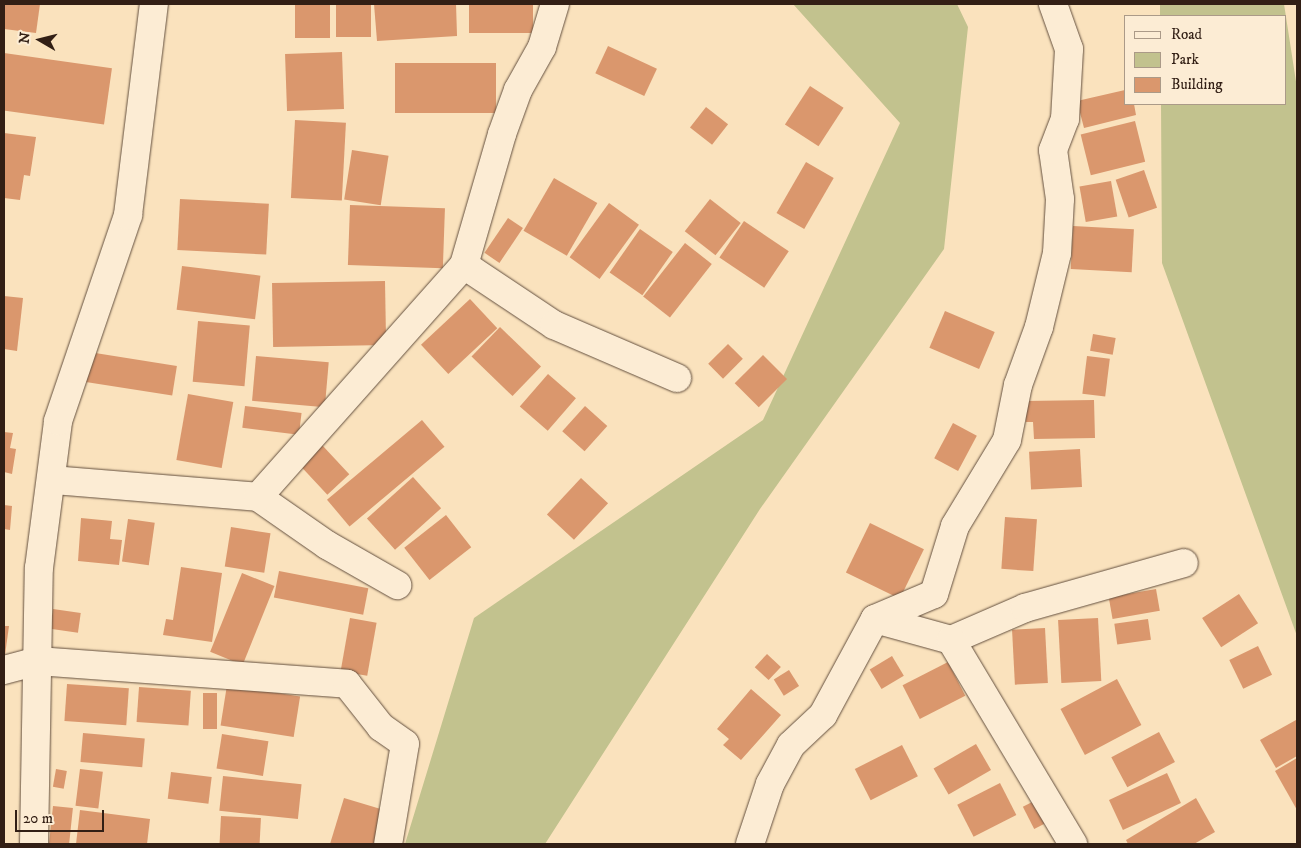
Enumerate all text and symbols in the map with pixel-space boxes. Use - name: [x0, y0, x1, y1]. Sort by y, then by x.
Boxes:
- north arrow: [15, 15, 65, 65]
- legend: [1124, 15, 1286, 105]
- text: Road: [1171, 25, 1202, 44]
- text: N: [15, 31, 35, 45]
- text: Park: [1171, 50, 1199, 69]
- text: Building: [1171, 75, 1223, 94]
- scale bar: [18, 800, 106, 832]
- text: 20 m: [23, 809, 53, 828]

